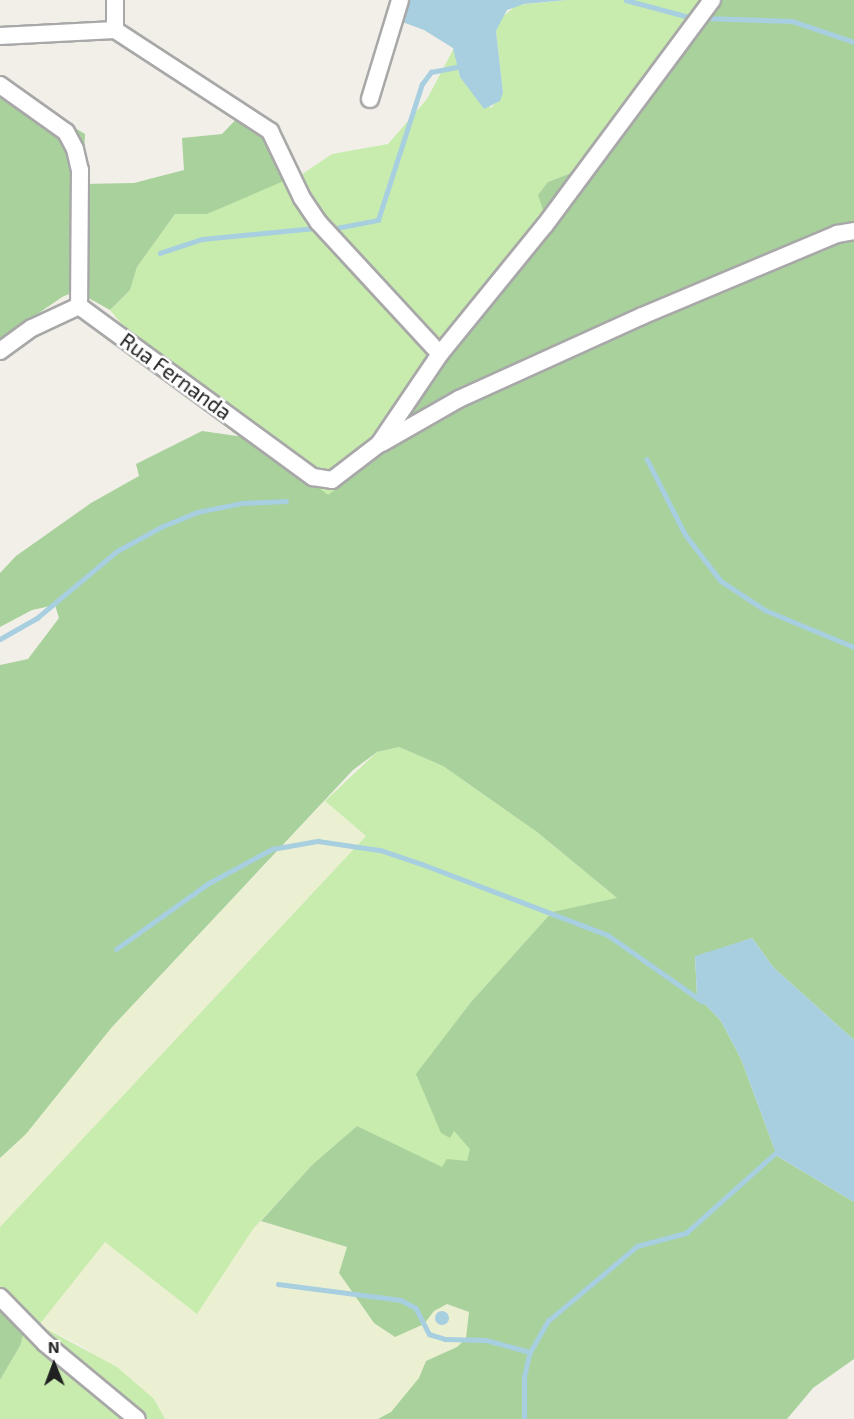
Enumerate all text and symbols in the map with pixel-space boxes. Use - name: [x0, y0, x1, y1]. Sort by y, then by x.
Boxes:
- street label: Rua Fernanda: [115, 327, 237, 425]
- north arrow: [24, 1335, 84, 1395]
- text: N: [48, 1337, 60, 1356]

